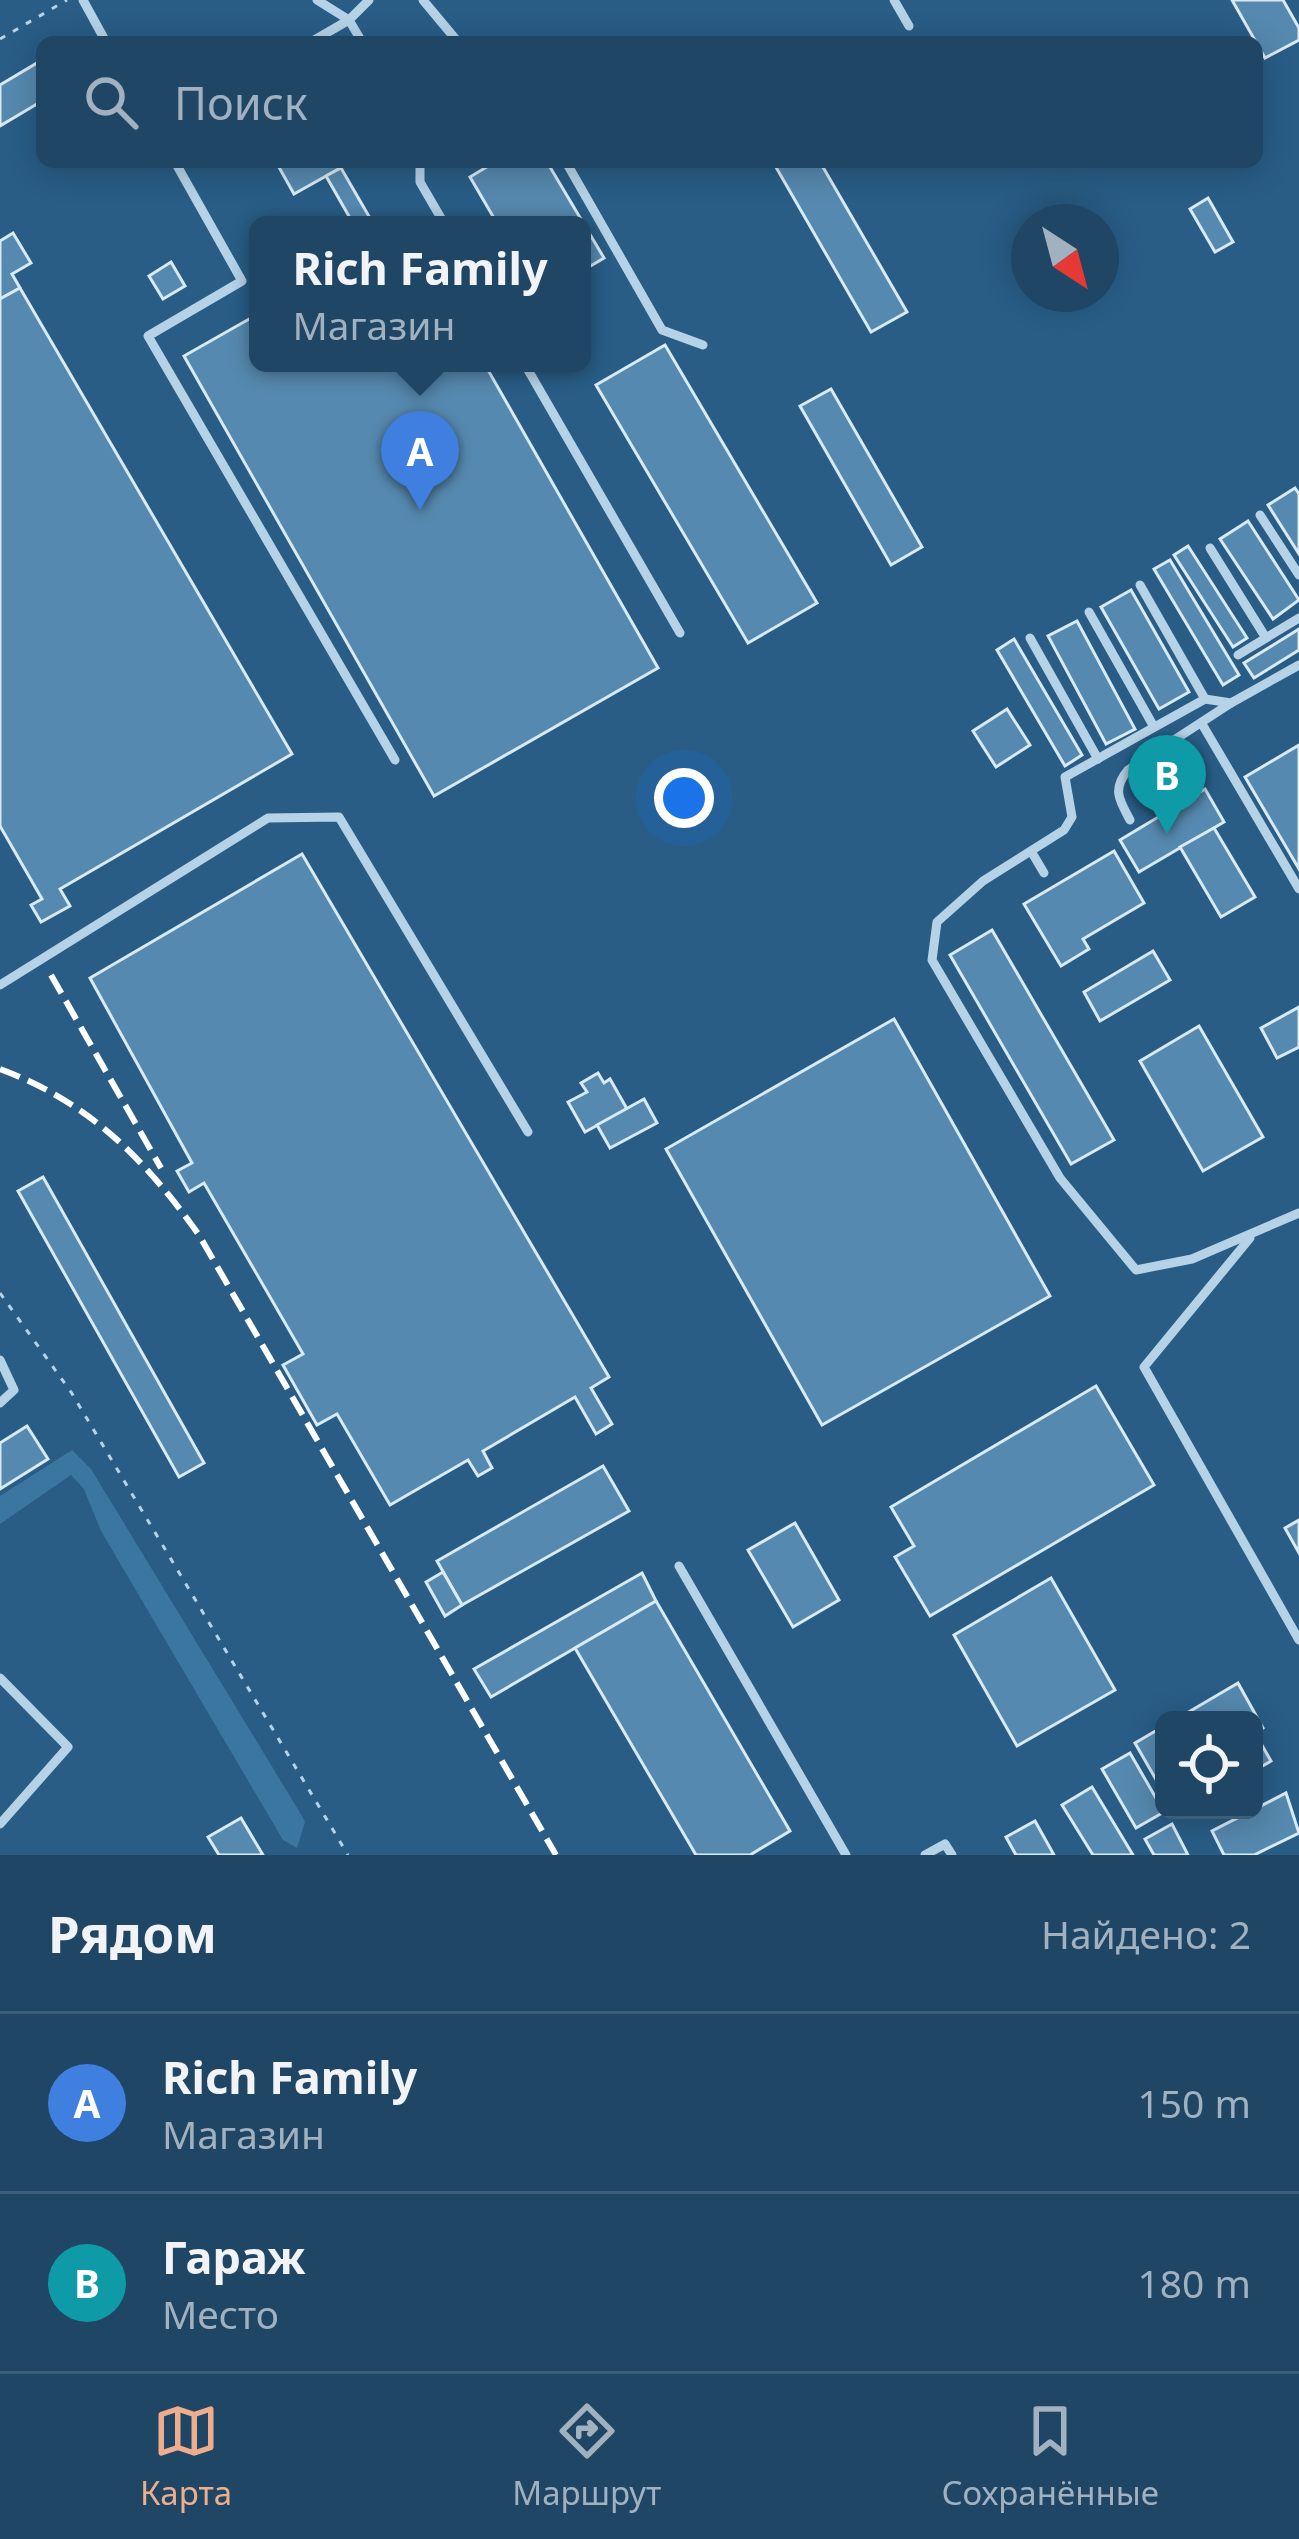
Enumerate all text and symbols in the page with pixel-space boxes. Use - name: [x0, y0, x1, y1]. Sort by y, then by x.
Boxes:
- search box: [36, 36, 1263, 168]
- icon: search: [78, 69, 144, 135]
- text: Поиск: [174, 72, 308, 133]
- north arrow: [1011, 204, 1119, 312]
- popup: [249, 216, 591, 372]
- text: Rich Family: [292, 237, 548, 298]
- text: Магазин: [292, 298, 455, 351]
- pin: A: [381, 411, 459, 510]
- pin: B: [1128, 735, 1206, 834]
- your location: [654, 768, 714, 828]
- map controls: [1155, 1711, 1263, 1819]
- button: locate: [1155, 1711, 1263, 1819]
- text: Рядом: [48, 1898, 217, 1968]
- text: Найдено: 2: [1041, 1907, 1251, 1960]
- text: Rich Family: [162, 2046, 417, 2107]
- text: A: [74, 2076, 101, 2129]
- text: 150 m: [1137, 2076, 1251, 2129]
- text: Магазин: [162, 2107, 325, 2160]
- text: Гараж: [162, 2226, 306, 2287]
- text: B: [74, 2256, 100, 2309]
- text: 180 m: [1137, 2256, 1251, 2309]
- text: Место: [162, 2287, 279, 2340]
- tab: Карта: [140, 2398, 232, 2515]
- tab: Маршрут: [512, 2398, 661, 2515]
- tab: Сохранённые: [941, 2398, 1159, 2515]

